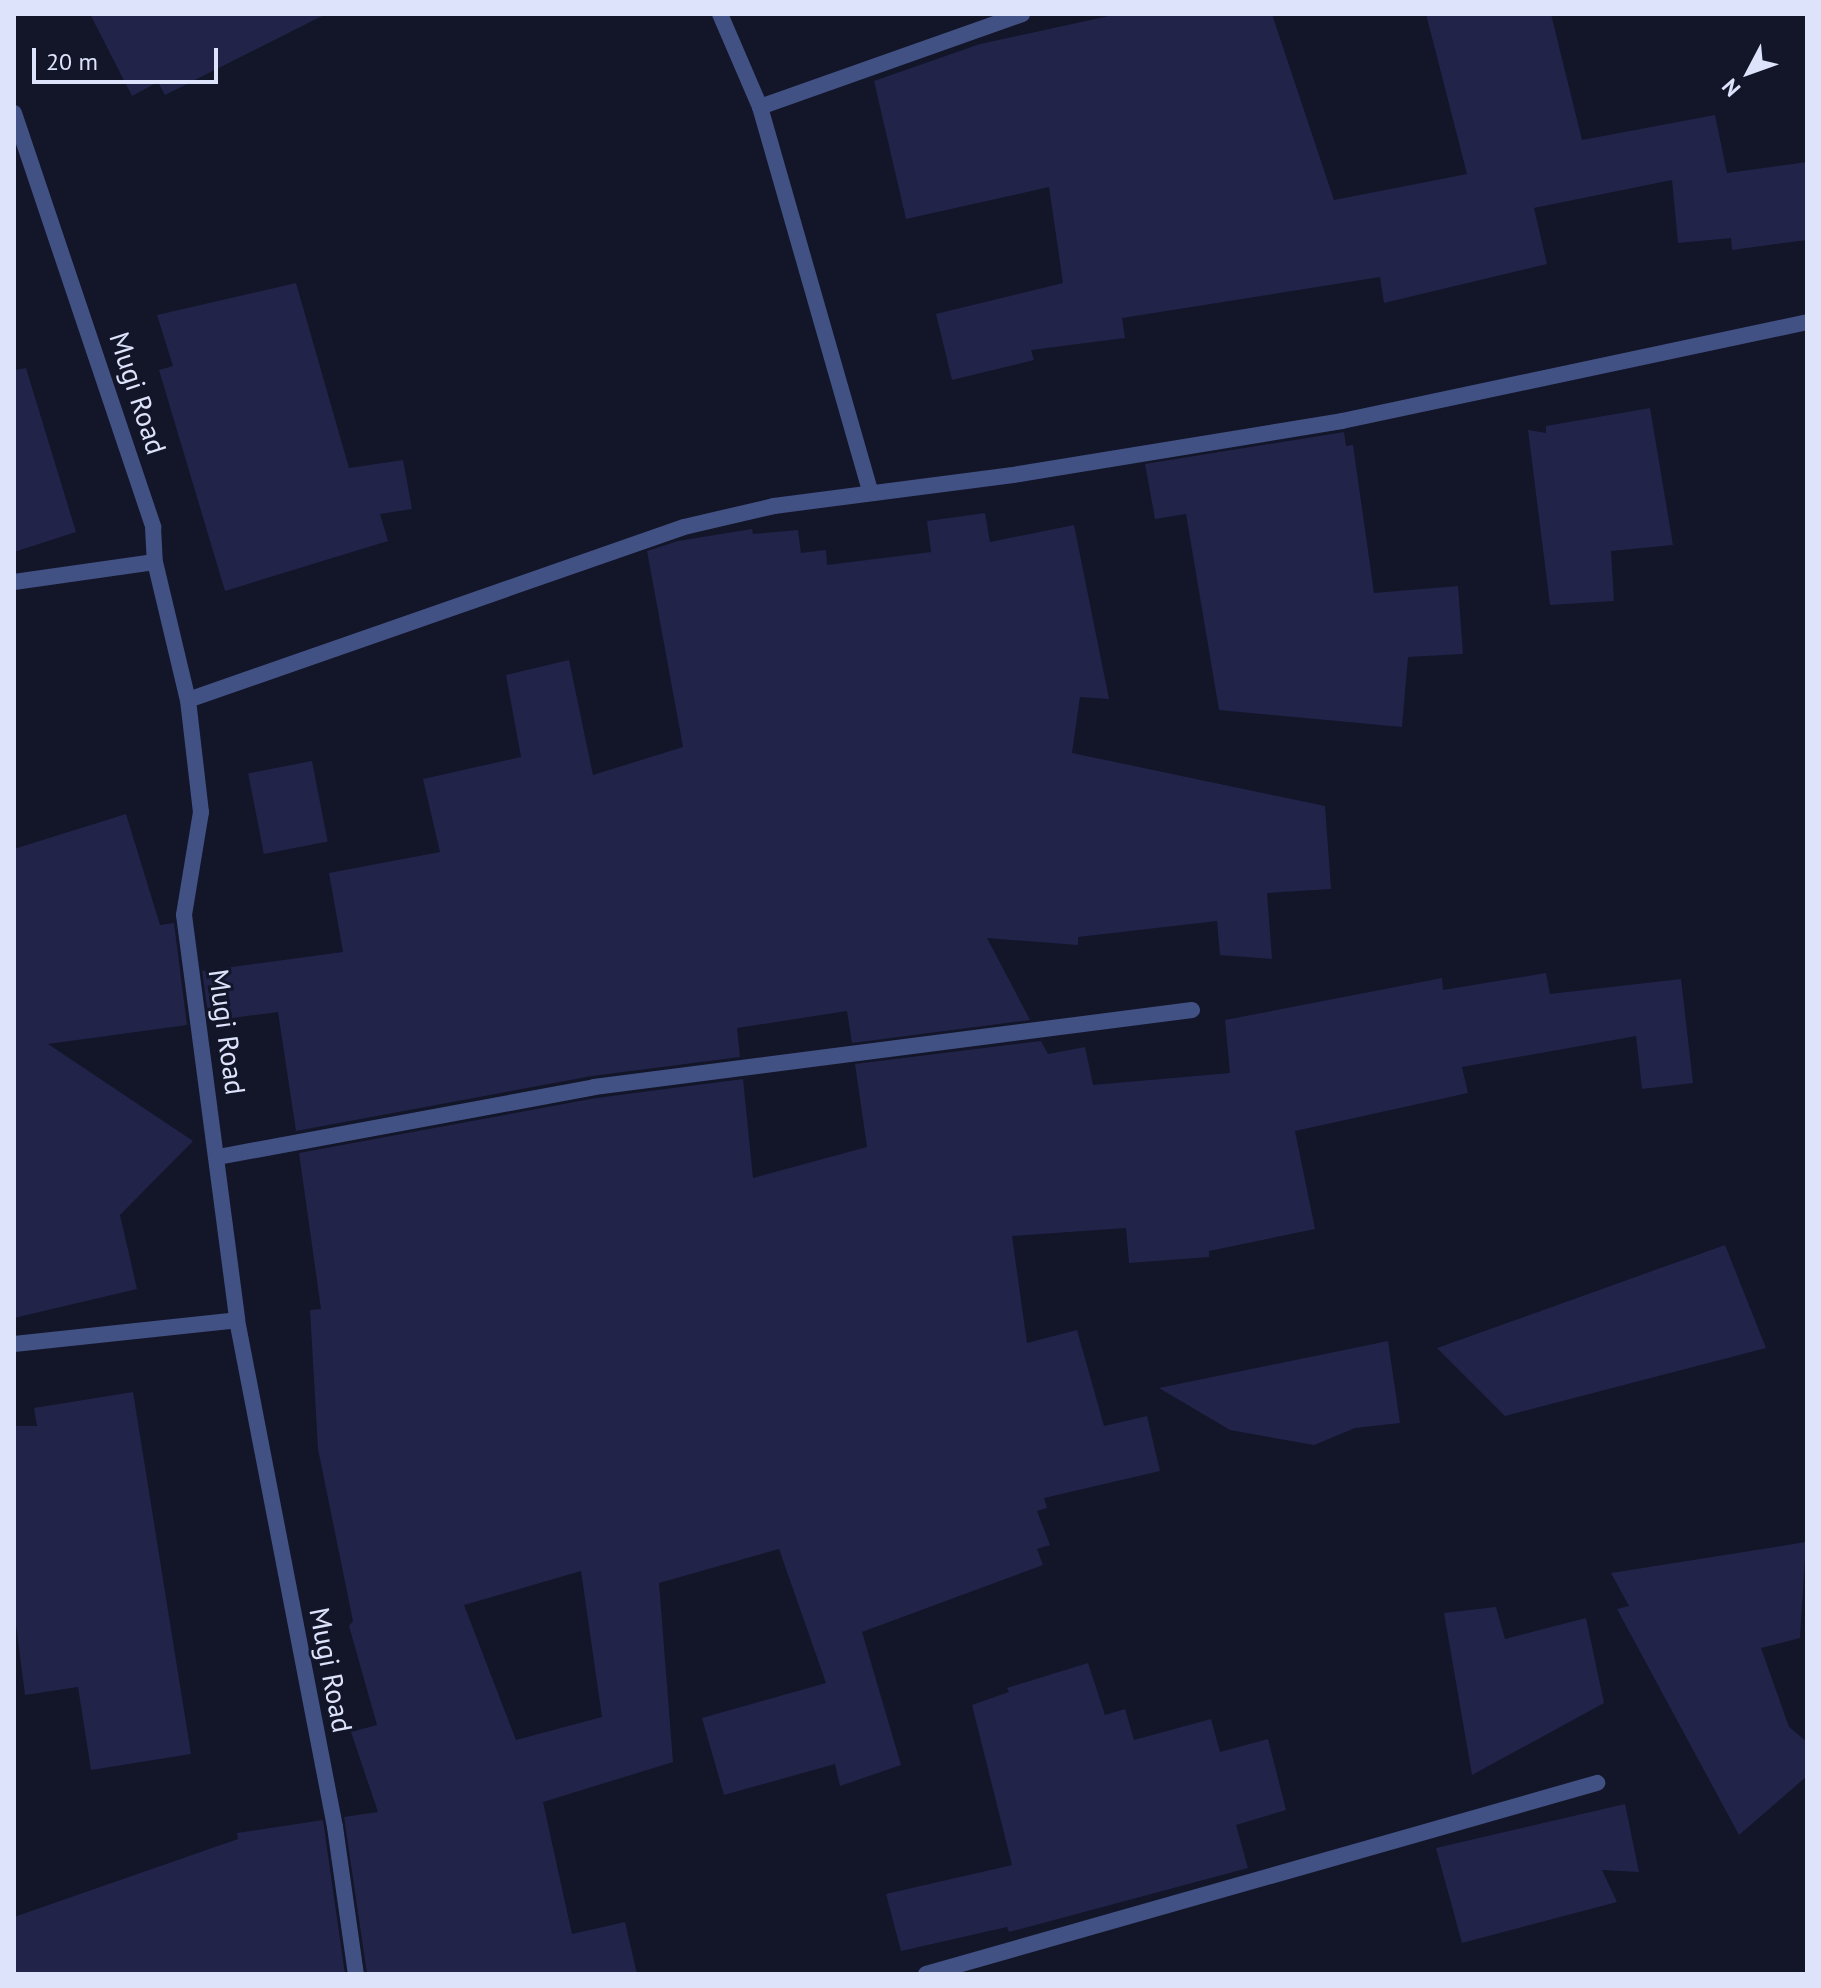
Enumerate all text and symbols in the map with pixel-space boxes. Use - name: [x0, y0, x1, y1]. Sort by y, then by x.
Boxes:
- scale bar: [36, 32, 222, 82]
- north arrow: [1709, 32, 1789, 112]
- text: 20 m: [46, 46, 98, 77]
- text: N: [1716, 73, 1746, 102]
- street label: Mugi Road: [102, 328, 174, 458]
- street label: Mugi Road: [202, 967, 252, 1097]
- street label: Mugi Road: [302, 1605, 360, 1735]

